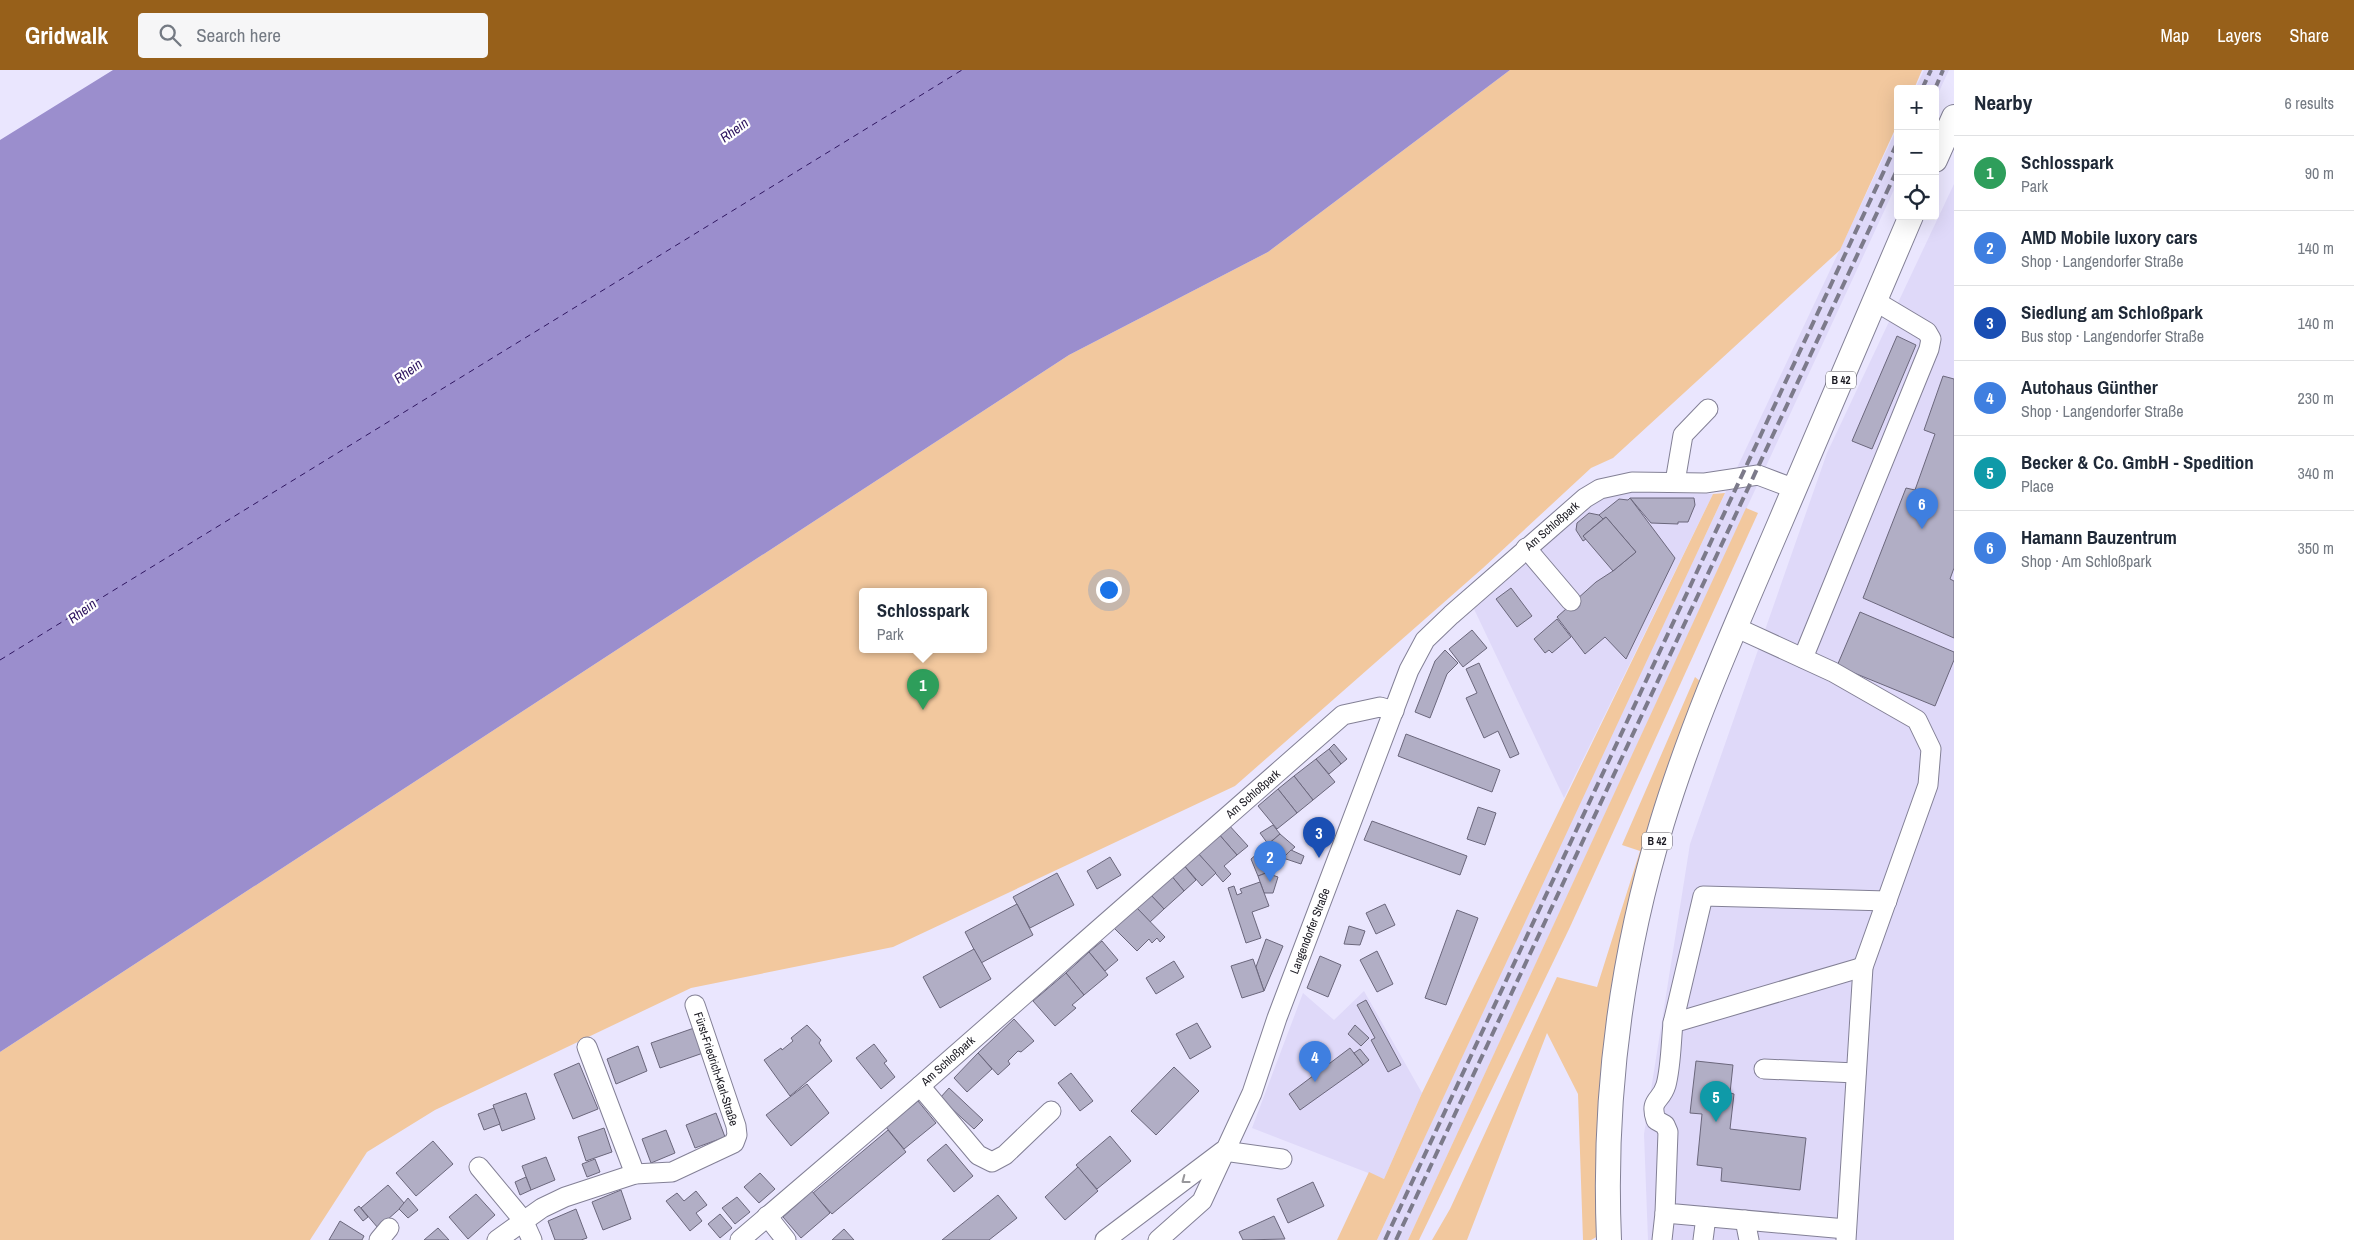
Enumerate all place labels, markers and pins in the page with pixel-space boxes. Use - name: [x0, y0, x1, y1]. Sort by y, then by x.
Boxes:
- pin: 6: [1906, 488, 1938, 529]
- pin: 1: [907, 669, 939, 710]
- pin: 3: [1303, 817, 1335, 858]
- pin: 2: [1254, 841, 1286, 882]
- pin: 4: [1299, 1041, 1331, 1082]
- pin: 5: [1700, 1081, 1732, 1122]

